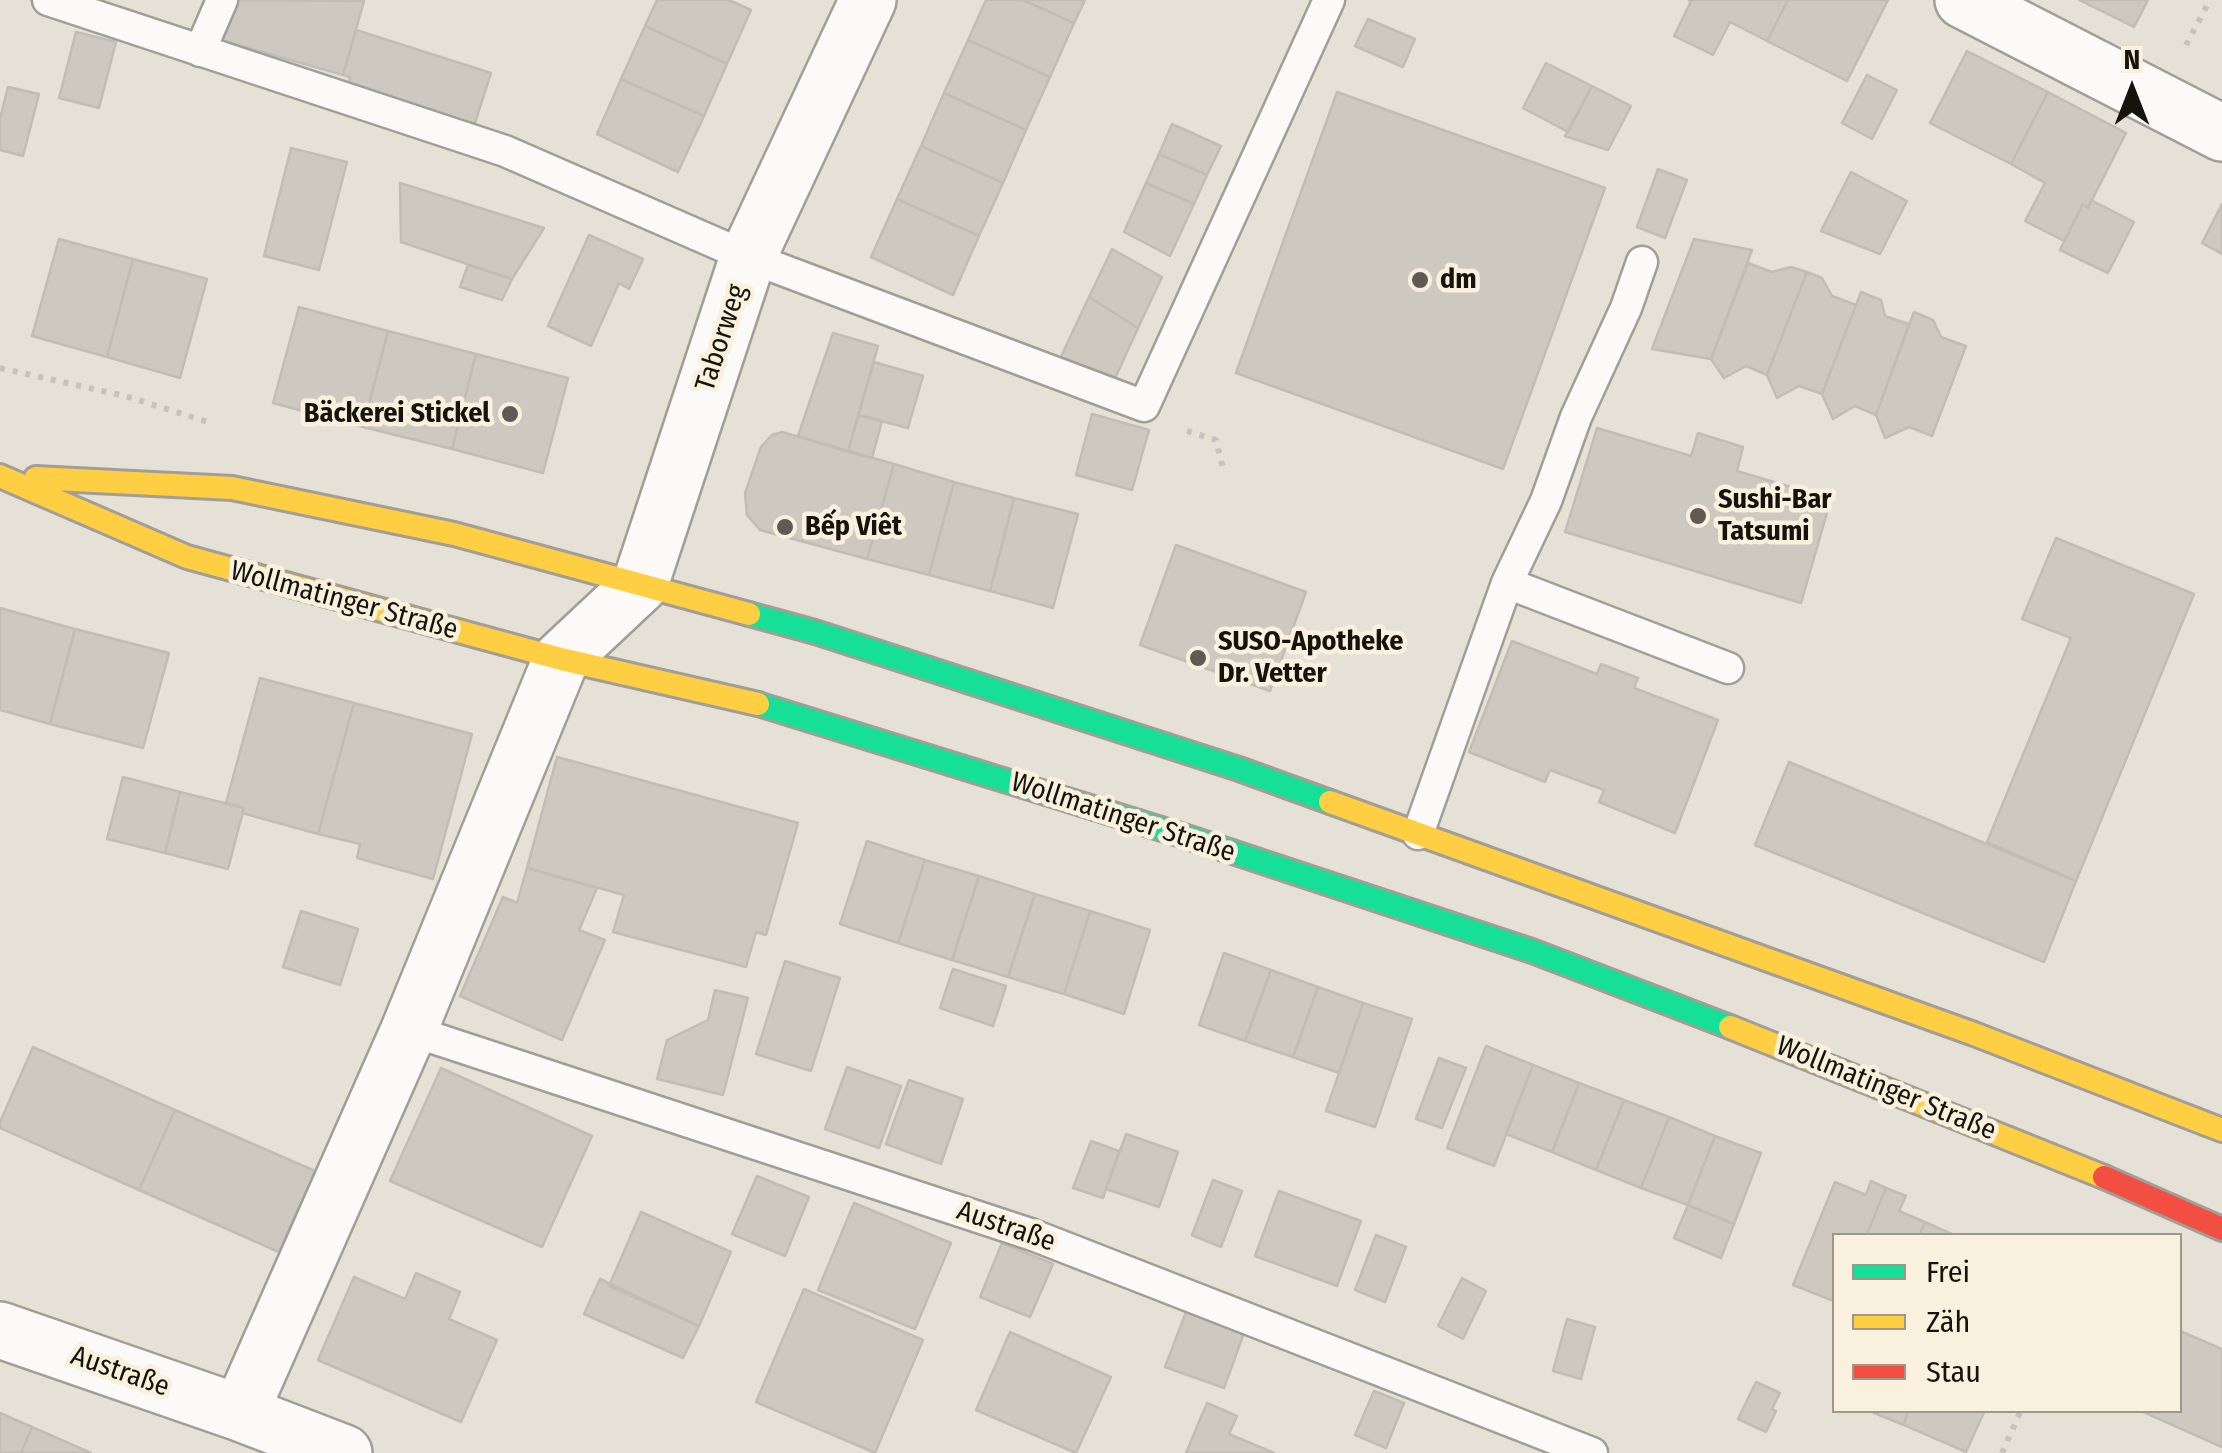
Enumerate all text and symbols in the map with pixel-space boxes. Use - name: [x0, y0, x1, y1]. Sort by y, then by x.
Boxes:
- north arrow: [2082, 40, 2182, 140]
- text: N: [2124, 43, 2140, 76]
- place label: dm: [1440, 263, 1477, 297]
- marker: dm: [1409, 269, 1431, 291]
- street label: Taborweg: [689, 280, 755, 396]
- place label: Bäckerei Stickel: [304, 397, 490, 431]
- marker: Bäckerei Stickel: [499, 403, 521, 425]
- place label: Sushi-Bar Tatsumi: [1718, 483, 1832, 549]
- marker: Sushi-Bar Tatsumi: [1687, 505, 1709, 527]
- place label: Bếp Viêt: [805, 510, 902, 544]
- marker: Bếp Viêt: [774, 516, 796, 538]
- street label: Wollmatinger Straße: [227, 555, 461, 647]
- place label: SUSO-Apotheke Dr. Vetter: [1218, 625, 1403, 691]
- marker: SUSO-Apotheke Dr. Vetter: [1187, 647, 1209, 669]
- street label: Wollmatinger Straße: [1007, 766, 1239, 870]
- street label: Wollmatinger Straße: [1771, 1030, 2001, 1148]
- street label: Austraße: [952, 1195, 1060, 1259]
- legend: [1832, 1233, 2182, 1413]
- text: Frei: [1926, 1254, 1970, 1290]
- text: Zäh: [1926, 1304, 1970, 1340]
- street label: Austraße: [66, 1340, 174, 1404]
- text: Stau: [1926, 1354, 1981, 1390]

